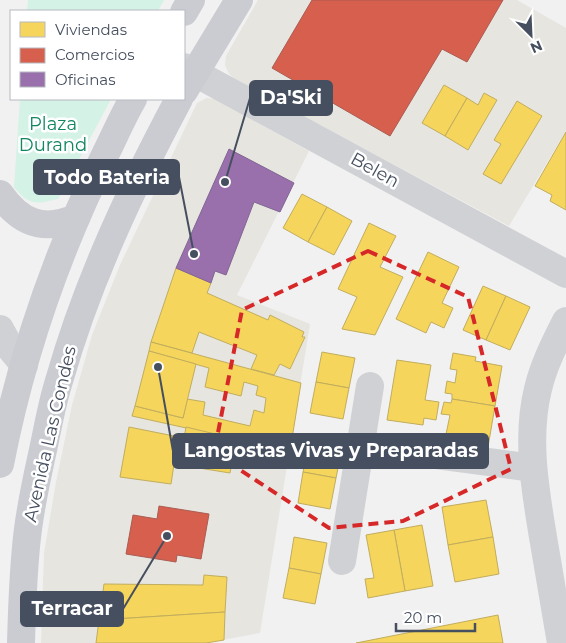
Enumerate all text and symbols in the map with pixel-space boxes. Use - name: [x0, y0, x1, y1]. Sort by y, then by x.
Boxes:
- legend: [10, 10, 185, 100]
- north arrow: [506, 10, 556, 60]
- text: Viviendas: [55, 20, 127, 39]
- text: N: [527, 36, 545, 57]
- text: Comercios: [55, 45, 135, 64]
- text: Oficinas: [55, 70, 115, 89]
- callout: Da'Ski: [250, 81, 332, 115]
- text: Da'Ski: [260, 86, 322, 109]
- park label: Plaza Durand: [19, 113, 87, 156]
- street label: Belen: [347, 148, 403, 192]
- callout: Todo Bateria: [34, 160, 179, 194]
- text: Todo Bateria: [44, 166, 170, 189]
- street label: Avenida Las Condes: [19, 344, 81, 524]
- callout: Langostas Vivas y Preparadas: [173, 434, 488, 468]
- text: Langostas Vivas y Preparadas: [184, 439, 478, 462]
- callout: Terracar: [21, 592, 123, 626]
- text: Terracar: [31, 597, 113, 620]
- scale bar: [396, 600, 475, 632]
- text: 20 m: [404, 608, 442, 627]

